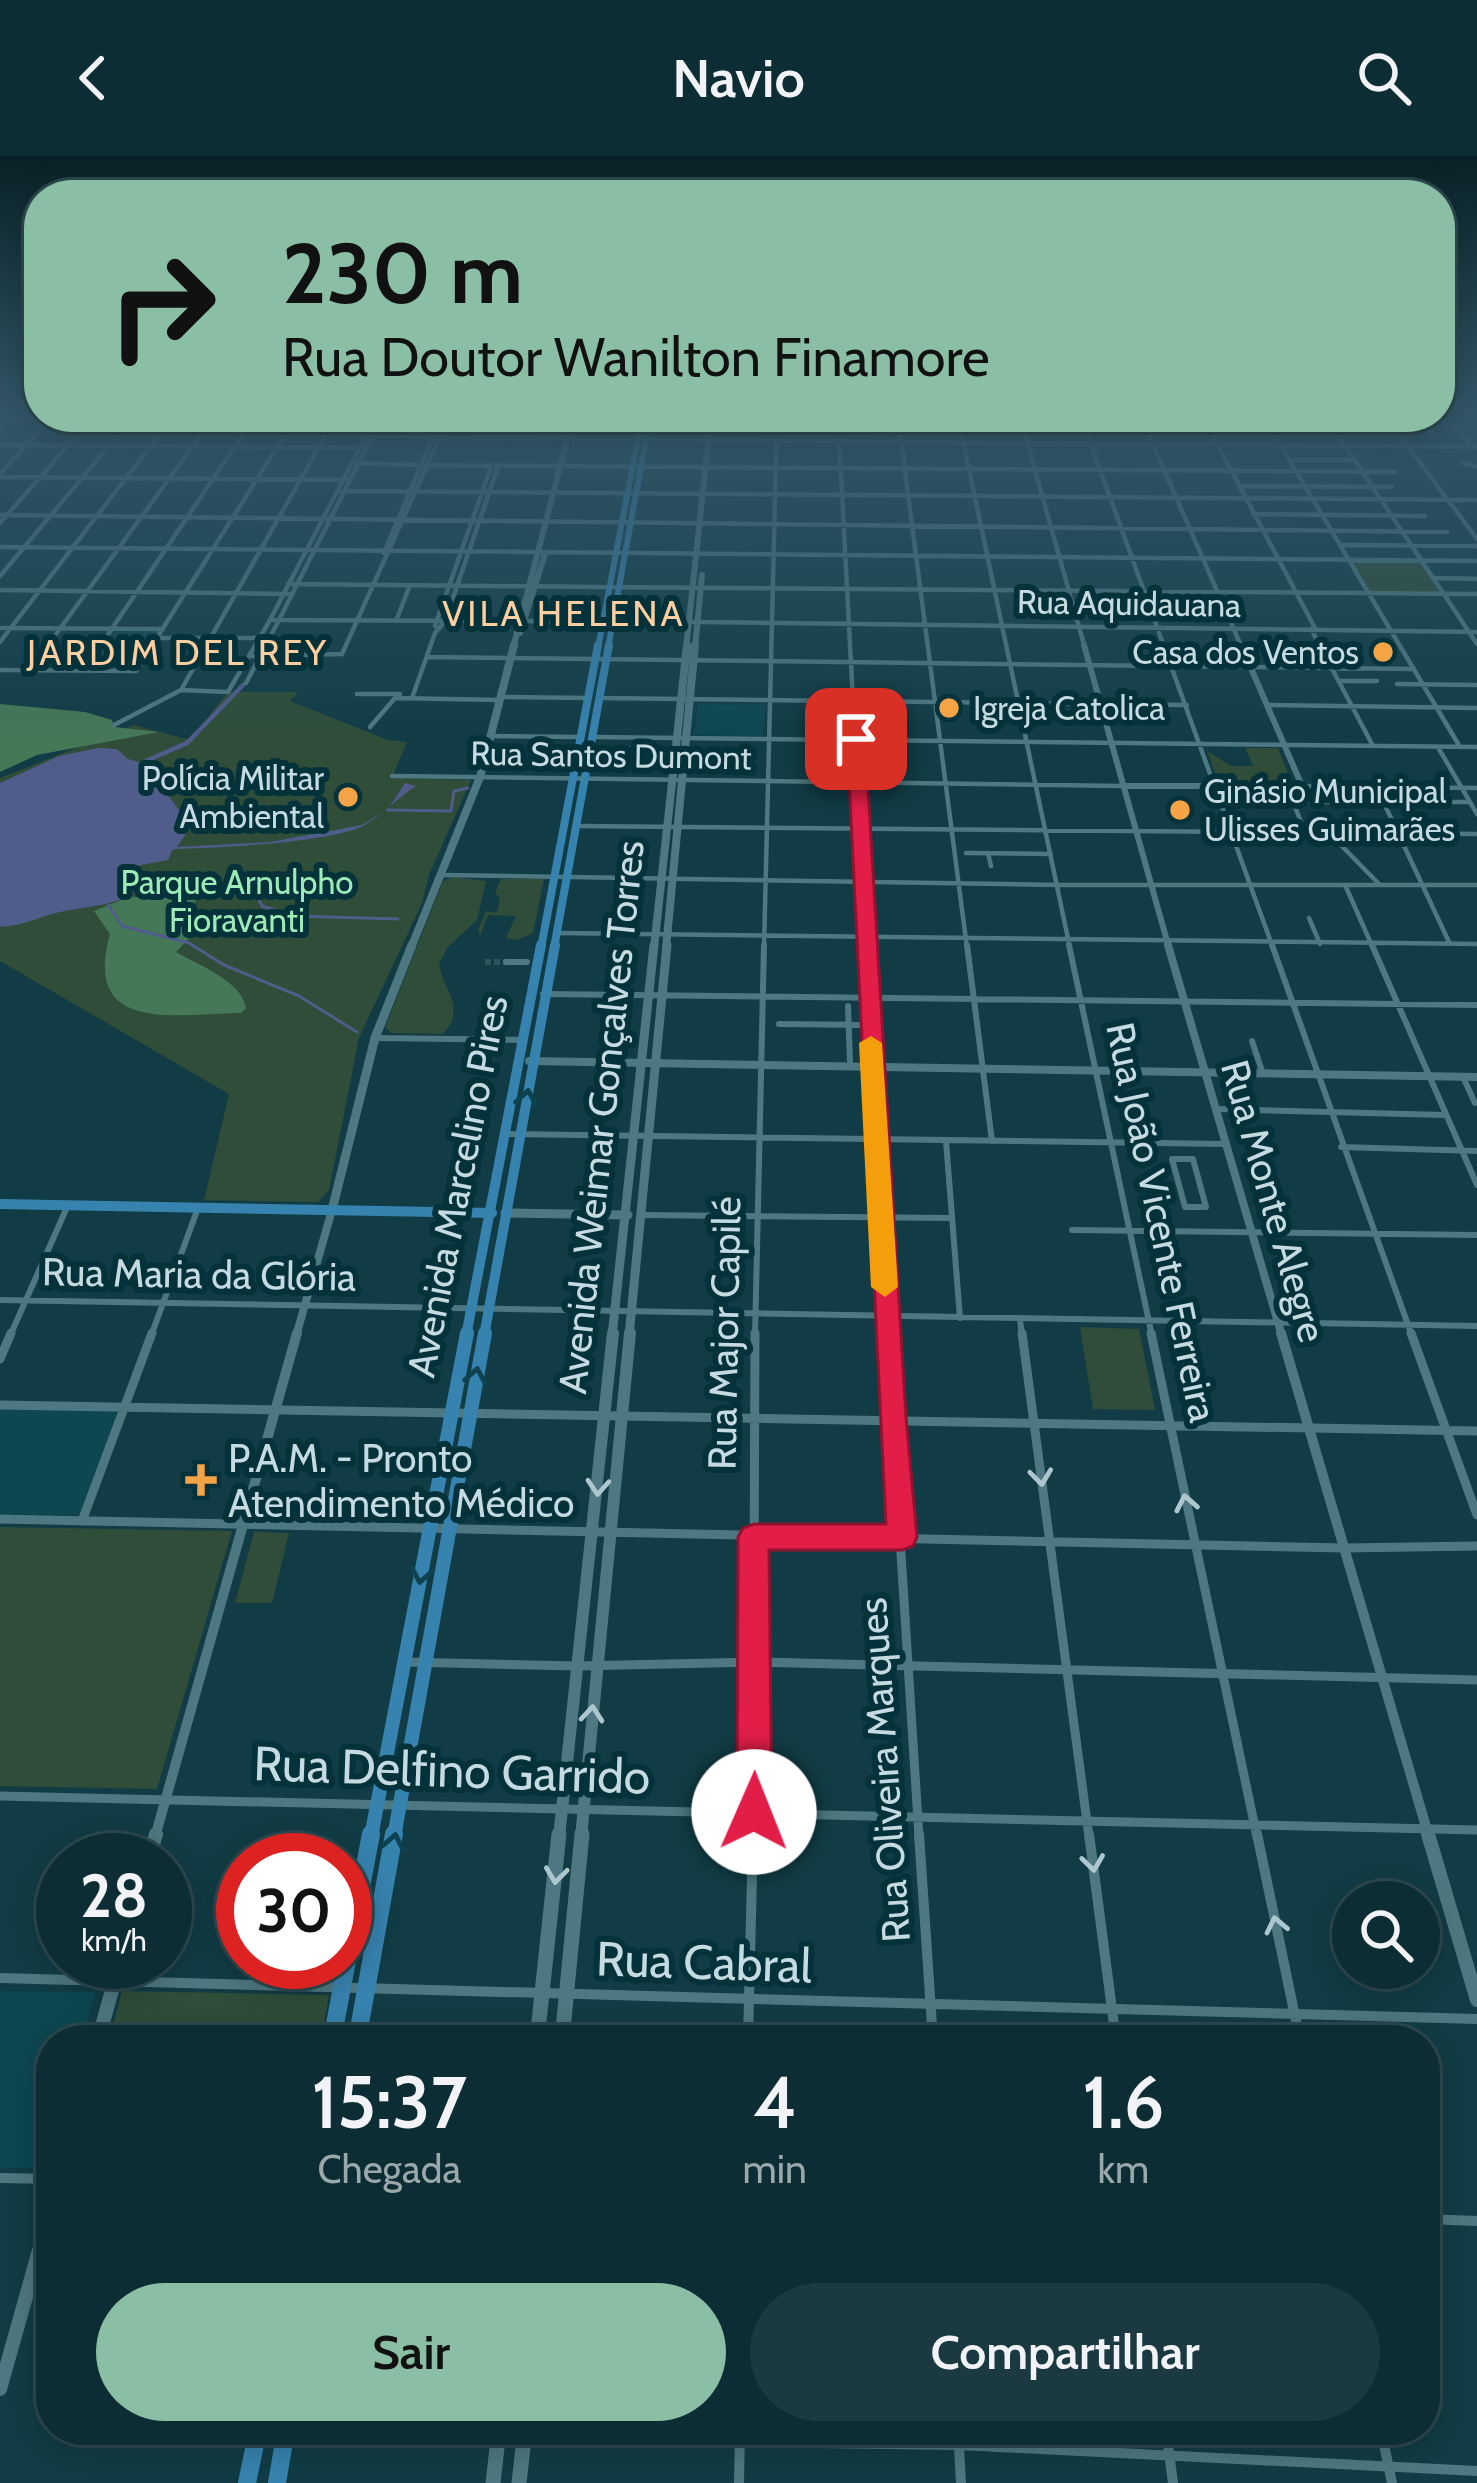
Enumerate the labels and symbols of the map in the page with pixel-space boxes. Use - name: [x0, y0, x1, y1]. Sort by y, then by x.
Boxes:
- street label: Rua Aquidauana: [1017, 581, 1242, 625]
- district label: VILA HELENA: [442, 591, 686, 635]
- district label: JARDIM DEL REY: [26, 630, 329, 674]
- place label: Casa dos Ventos: [1132, 632, 1359, 672]
- marker: Casa dos Ventos: [1370, 639, 1396, 665]
- pin: [805, 688, 907, 790]
- place label: Igreja Catolica: [973, 688, 1165, 728]
- marker: Igreja Catolica: [936, 695, 962, 721]
- street label: Rua Santos Dumont: [470, 733, 752, 777]
- place label: Polícia Militar Ambiental: [142, 758, 325, 836]
- place label: Ginásio Municipal Ulisses Guimarães: [1204, 771, 1455, 849]
- marker: Polícia Militar Ambiental: [335, 784, 361, 810]
- marker: Ginásio Municipal Ulisses Guimarães: [1167, 797, 1193, 823]
- street label: Avenida Weimar Gonçalves Torres: [548, 838, 654, 1396]
- park label: Parque Arnulpho Fioravanti: [121, 862, 353, 940]
- street label: Avenida Marcelino Pires: [396, 991, 518, 1381]
- street label: Rua João Vicente Ferreira: [1096, 1018, 1228, 1426]
- street label: Rua Monte Alegre: [1211, 1055, 1337, 1347]
- one-way arrow: [513, 1088, 539, 1108]
- street label: Rua Major Capilé: [698, 1196, 750, 1470]
- street label: Rua Maria da Glória: [42, 1247, 357, 1301]
- one-way arrow: [462, 1366, 488, 1386]
- place label: P.A.M. - Pronto Atendimento Médico: [228, 1434, 574, 1527]
- marker: P.A.M. - Pronto Atendimento Médico: [185, 1464, 217, 1496]
- one-way arrow: [1027, 1467, 1053, 1487]
- one-way arrow: [585, 1478, 611, 1497]
- one-way arrow: [1175, 1493, 1200, 1513]
- one-way arrow: [409, 1565, 435, 1585]
- street label: Rua Oliveira Marques: [848, 1596, 920, 1944]
- one-way arrow: [579, 1705, 605, 1724]
- street label: Rua Delfino Garrido: [253, 1734, 651, 1806]
- position arrow: [691, 1749, 817, 1875]
- speed limit sign: 30: [216, 1833, 372, 1989]
- one-way arrow: [380, 1833, 406, 1853]
- one-way arrow: [1079, 1854, 1105, 1873]
- one-way arrow: [544, 1865, 570, 1885]
- one-way arrow: [1265, 1916, 1290, 1936]
- street label: Rua Cabral: [595, 1929, 813, 1995]

